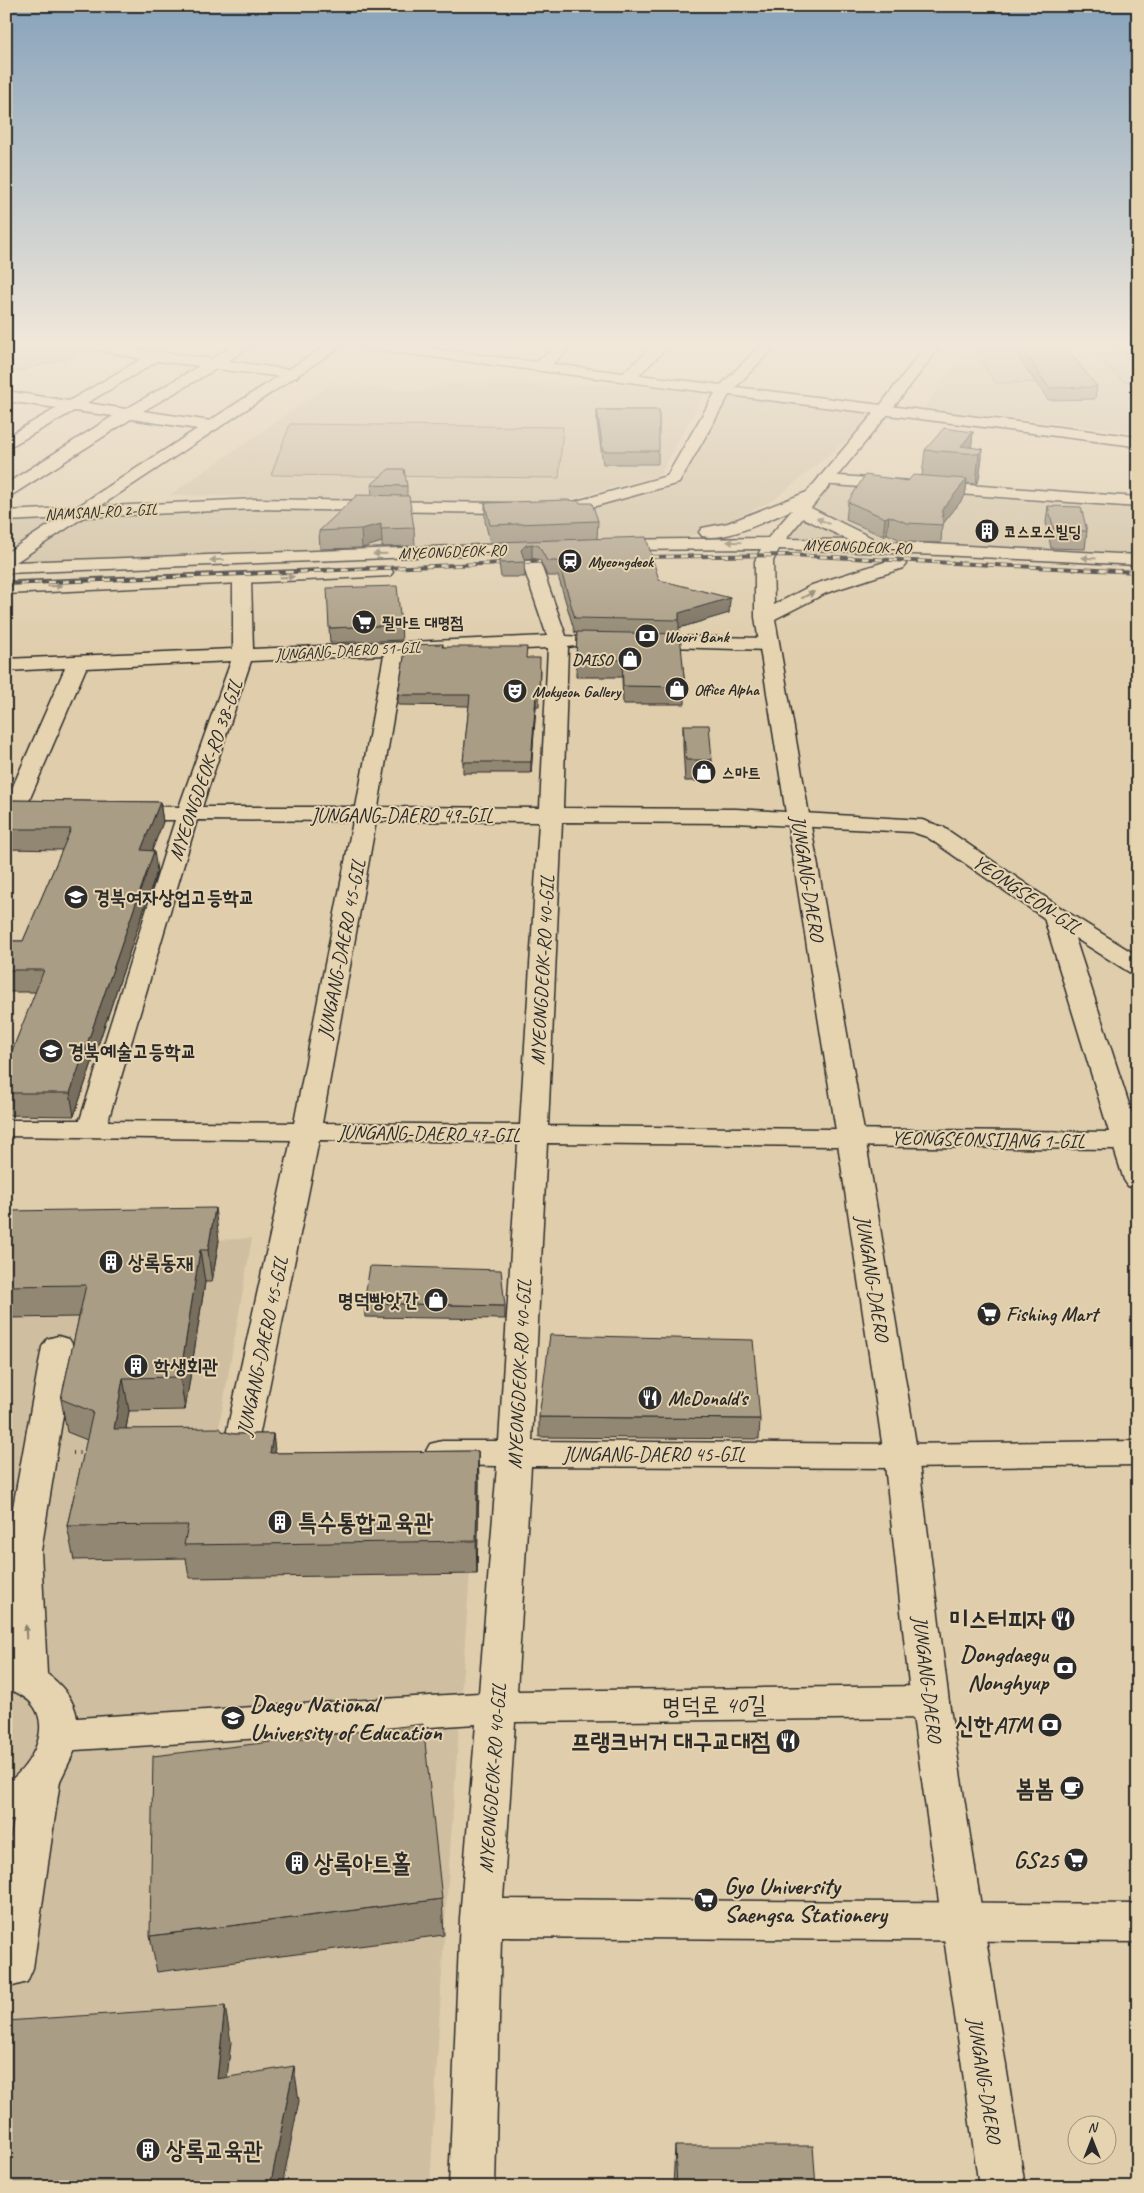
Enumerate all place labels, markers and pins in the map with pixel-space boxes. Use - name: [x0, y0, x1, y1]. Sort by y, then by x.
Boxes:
- building icon: 코스모스빌딩: [974, 518, 1000, 544]
- place label: 코스모스빌딩: [1004, 522, 1081, 542]
- station icon: Myeongdeok: [557, 548, 583, 574]
- place label: Myeongdeok: [588, 552, 655, 572]
- supermarket icon: 필마트 대명점: [351, 609, 377, 635]
- place label: 필마트 대명점: [382, 613, 463, 633]
- bank icon: Woori Bank: [634, 623, 660, 649]
- place label: Woori Bank: [664, 627, 731, 647]
- shop icon: DAISO: [617, 646, 643, 672]
- place label: DAISO: [572, 650, 614, 670]
- shop icon: Office Alpha: [664, 676, 690, 702]
- theatre icon: Mokyeon Gallery: [502, 678, 528, 704]
- place label: Office Alpha: [694, 680, 760, 700]
- place label: Mokyeon Gallery: [532, 682, 622, 702]
- shop icon: 스마트: [691, 759, 717, 785]
- place label: 스마트: [722, 763, 761, 783]
- school or university icon: 경북여자상업고등학교: [63, 884, 89, 910]
- place label: 경북여자상업고등학교: [94, 885, 255, 910]
- school or university icon: 경북예술고등학교: [38, 1038, 64, 1064]
- place label: 경북예술고등학교: [68, 1039, 197, 1064]
- building icon: 상록동재: [98, 1249, 124, 1275]
- place label: 상록동재: [128, 1250, 193, 1275]
- shop icon: 명덕빵앗간: [423, 1287, 449, 1313]
- place label: 명덕빵앗간: [338, 1288, 419, 1313]
- supermarket icon: Fishing Mart: [976, 1301, 1002, 1327]
- place label: Fishing Mart: [1006, 1302, 1101, 1327]
- building icon: 학생회관: [123, 1353, 149, 1379]
- place label: 학생회관: [153, 1354, 218, 1379]
- restaurant icon: McDonald's: [637, 1385, 663, 1411]
- place label: McDonald's: [668, 1386, 749, 1411]
- place label: 특수통합교육관: [298, 1507, 434, 1537]
- building icon: 특수통합교육관: [267, 1509, 293, 1535]
- place label: 미스터피자: [949, 1604, 1046, 1634]
- restaurant icon: 미스터피자: [1050, 1606, 1076, 1632]
- place label: Dongdaegu Nonghyup: [960, 1639, 1050, 1697]
- bank icon: Dongdaegu Nonghyup: [1052, 1655, 1078, 1681]
- place label: Daegu National University of Education: [250, 1689, 443, 1747]
- school or university icon: Daegu National University of Education: [220, 1705, 246, 1731]
- place label: 신한ATM: [955, 1710, 1035, 1740]
- bank icon: 신한ATM: [1037, 1712, 1063, 1738]
- place label: 프랭크버거 대구교대점: [571, 1726, 770, 1756]
- restaurant icon: 프랭크버거 대구교대점: [775, 1728, 801, 1754]
- place label: 봄봄: [1015, 1773, 1054, 1803]
- cafe icon: 봄봄: [1059, 1775, 1085, 1801]
- place label: GS25: [1014, 1845, 1061, 1875]
- supermarket icon: GS25: [1063, 1847, 1089, 1873]
- place label: 상록아트홀: [314, 1848, 411, 1878]
- building icon: 상록아트홀: [284, 1850, 310, 1876]
- place label: Gyo University Saengsa Stationery: [724, 1871, 888, 1929]
- supermarket icon: Gyo University Saengsa Stationery: [693, 1887, 719, 1913]
- place label: 상록교육관: [166, 2135, 263, 2165]
- building icon: 상록교육관: [135, 2137, 161, 2163]

